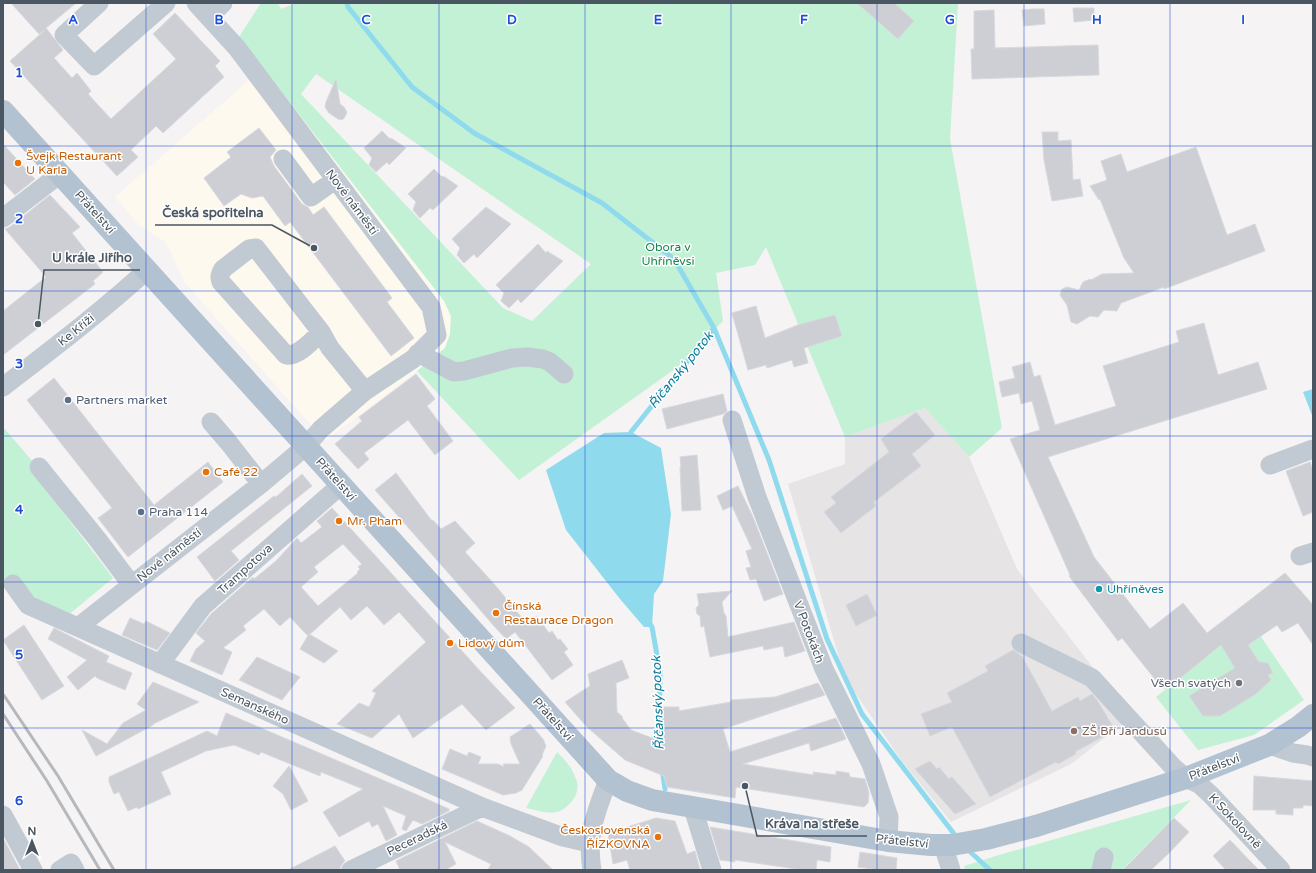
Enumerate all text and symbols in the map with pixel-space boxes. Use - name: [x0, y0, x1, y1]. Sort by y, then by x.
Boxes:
- text: A: [68, 12, 78, 28]
- text: B: [214, 12, 224, 28]
- text: C: [361, 12, 371, 28]
- text: D: [507, 12, 517, 28]
- text: E: [654, 12, 662, 28]
- text: F: [800, 12, 808, 28]
- text: G: [945, 12, 955, 28]
- text: H: [1092, 12, 1102, 28]
- text: I: [1241, 12, 1245, 28]
- text: 1: [15, 65, 23, 81]
- place label: Švejk Restaurant U Karla: [26, 149, 122, 177]
- marker: Švejk Restaurant U Karla: [13, 158, 23, 168]
- street label: Nové náměstí: [323, 167, 381, 237]
- street label: Přátelství: [72, 188, 118, 236]
- callout: Česká spořitelna: [155, 200, 272, 225]
- text: Česká spořitelna: [162, 204, 264, 221]
- text: 2: [15, 211, 23, 227]
- park label: Obora v Uhříněvsi: [642, 240, 695, 268]
- callout: U krále Jiřího: [44, 245, 140, 270]
- text: U krále Jiřího: [52, 250, 132, 266]
- street label: Ke Kříži: [55, 311, 97, 349]
- water label: Říčanský potok: [645, 328, 717, 412]
- text: 3: [15, 356, 23, 372]
- place label: Partners market: [76, 393, 168, 407]
- marker: Partners market: [63, 395, 73, 405]
- street label: Přátelství: [313, 455, 359, 503]
- place label: Café 22: [214, 465, 258, 479]
- marker: Café 22: [201, 467, 211, 477]
- text: 4: [15, 502, 24, 518]
- place label: Praha 114: [149, 505, 209, 519]
- marker: Praha 114: [136, 507, 146, 517]
- place label: Mr. Pham: [347, 514, 402, 528]
- marker: Mr. Pham: [334, 516, 344, 526]
- street label: Nové náměstí: [134, 525, 204, 585]
- street label: Trampotova: [215, 541, 275, 597]
- place label: Uhříněves: [1107, 582, 1164, 596]
- marker: Uhříněves: [1094, 584, 1104, 594]
- place label: Čínská Restaurace Dragon: [504, 599, 614, 627]
- street label: V Potokách: [791, 599, 827, 665]
- marker: Čínská Restaurace Dragon: [491, 608, 501, 618]
- place label: Lidový dům: [458, 636, 525, 650]
- marker: Lidový dům: [445, 638, 455, 648]
- text: 5: [15, 647, 23, 663]
- water label: Říčanský potok: [648, 655, 668, 750]
- place label: Všech svatých: [1151, 676, 1231, 690]
- marker: Všech svatých: [1234, 678, 1244, 688]
- street label: Semanského: [219, 685, 291, 727]
- street label: Přátelství: [530, 695, 576, 743]
- place label: ZŠ Bří Jandusů: [1082, 724, 1167, 738]
- marker: ZŠ Bří Jandusů: [1069, 726, 1079, 736]
- street label: Přátelství: [1187, 751, 1241, 783]
- street label: K Sokolovně: [1206, 791, 1264, 852]
- text: 6: [15, 793, 23, 809]
- callout: Kráva na střeše: [757, 811, 867, 836]
- text: Kráva na střeše: [765, 816, 860, 832]
- street label: Peceradská: [384, 817, 450, 859]
- north arrow: [12, 821, 52, 861]
- place label: Československá ŘÍZKOVNA: [560, 823, 650, 851]
- text: N: [28, 825, 36, 838]
- street label: Přátelství: [875, 831, 929, 851]
- marker: Československá ŘÍZKOVNA: [653, 832, 663, 842]

